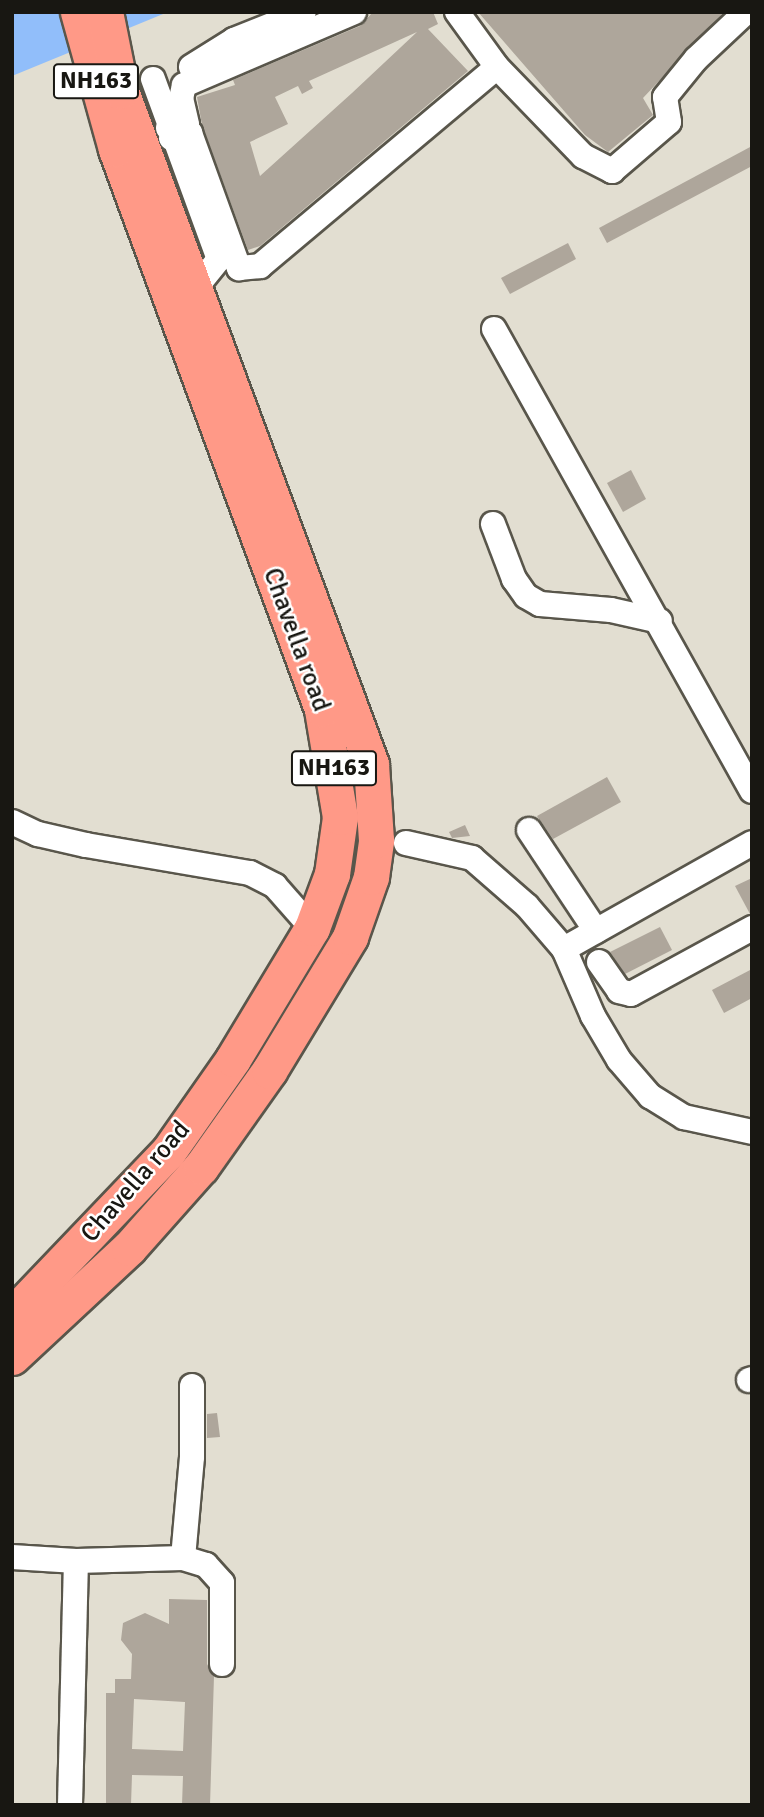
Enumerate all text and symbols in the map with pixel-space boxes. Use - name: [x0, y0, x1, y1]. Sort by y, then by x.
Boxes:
- road number: NH163: [52, 60, 140, 102]
- street label: Chavella road: [256, 564, 336, 716]
- road number: NH163: [290, 748, 378, 788]
- street label: Chavella road: [75, 1115, 197, 1249]

